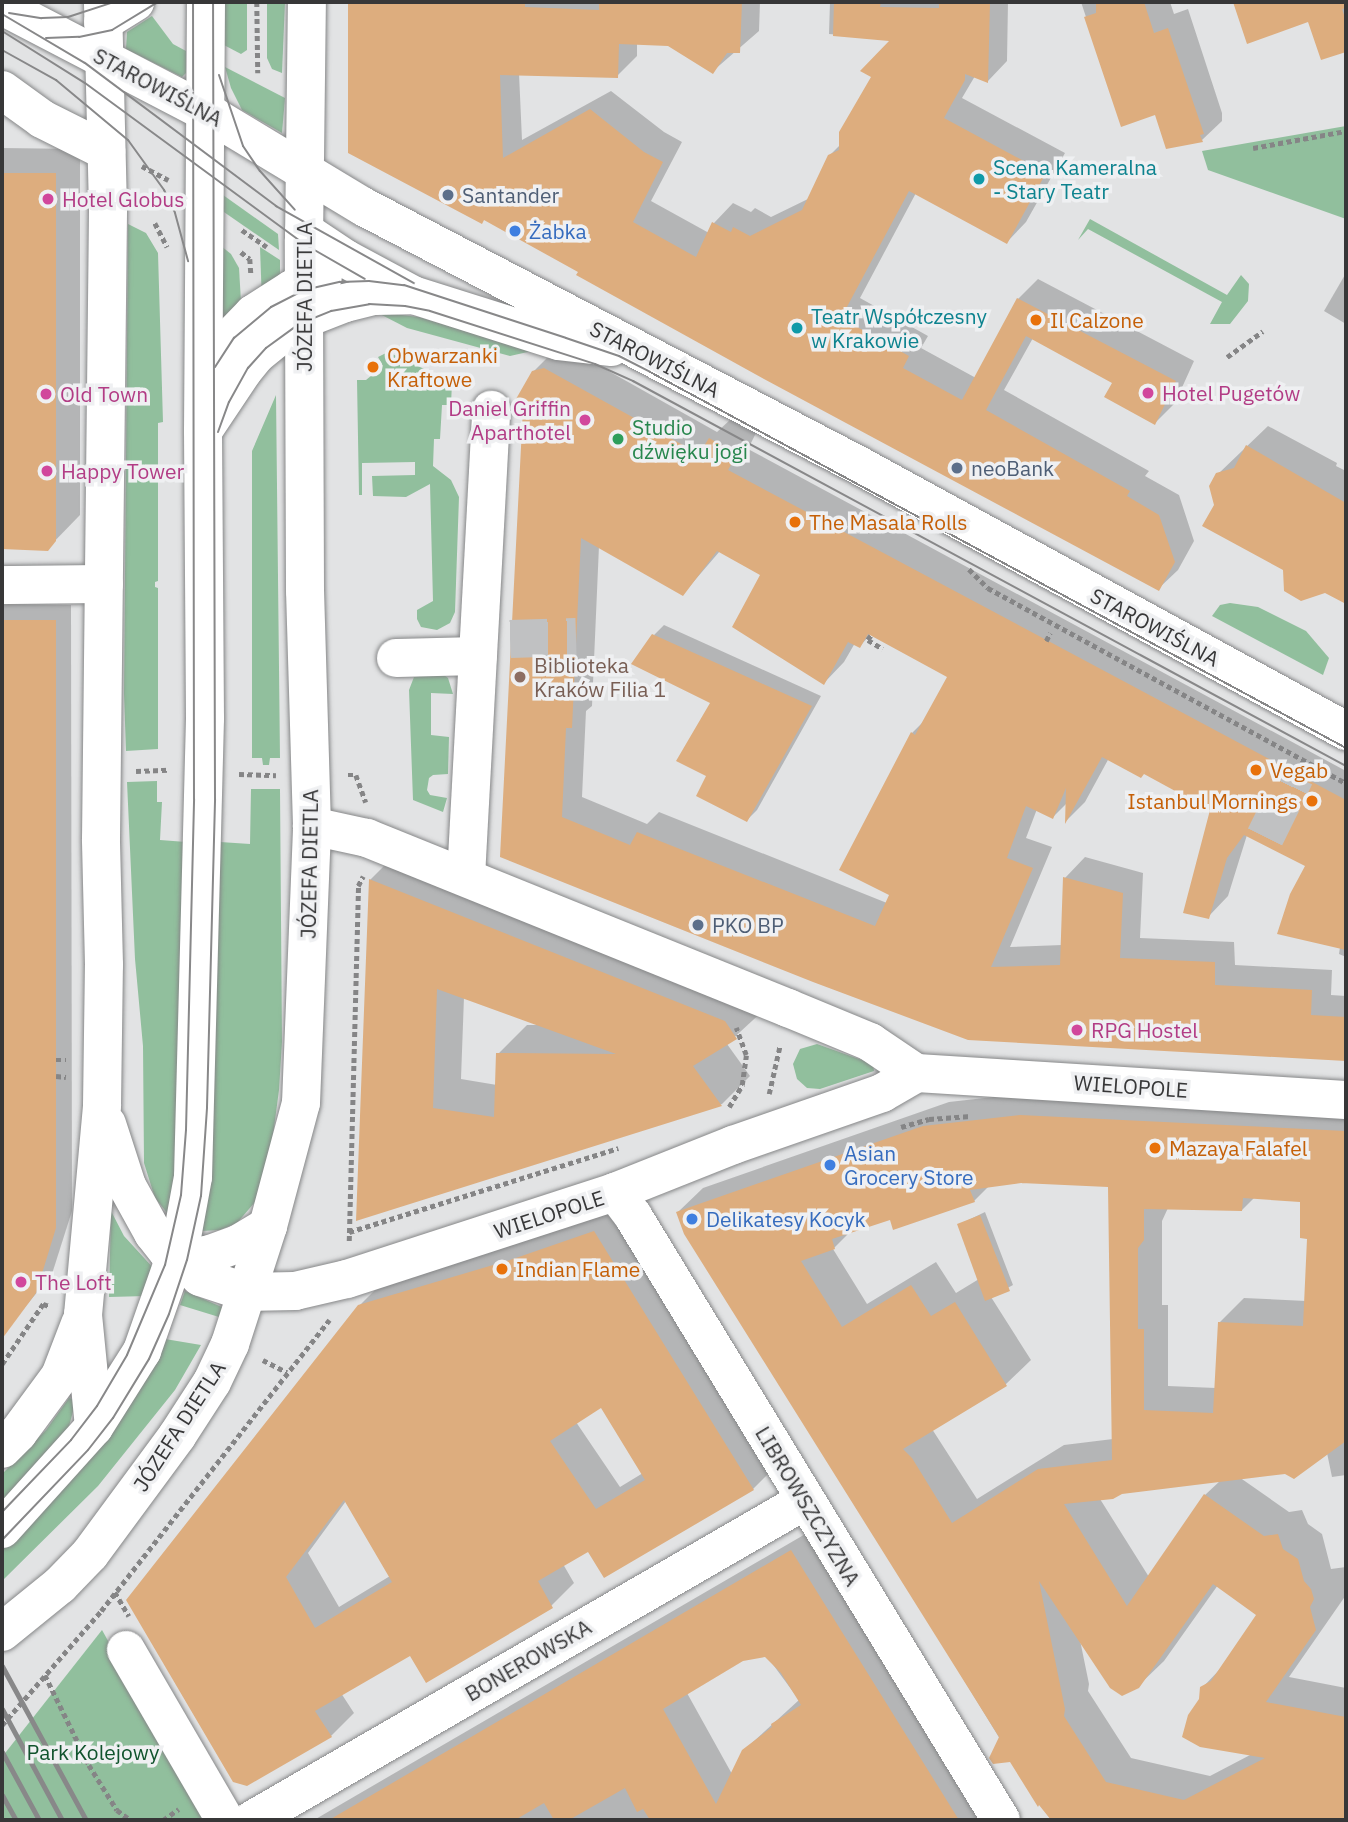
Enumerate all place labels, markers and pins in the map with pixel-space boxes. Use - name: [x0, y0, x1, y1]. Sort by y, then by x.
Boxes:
- place label: Scena Kameralna - Stary Teatr: [993, 154, 1157, 204]
- marker: Scena Kameralna - Stary Teatr: [971, 171, 987, 187]
- place label: Santander: [462, 182, 559, 208]
- place label: Hotel Globus: [62, 186, 184, 212]
- marker: Santander: [440, 187, 456, 203]
- marker: Hotel Globus: [40, 191, 56, 207]
- place label: Żabka: [529, 218, 587, 244]
- marker: Żabka: [507, 223, 523, 239]
- place label: Teatr Współczesny w Krakowie: [811, 303, 987, 353]
- place label: Il Calzone: [1050, 307, 1144, 333]
- marker: Il Calzone: [1028, 312, 1044, 328]
- marker: Teatr Współczesny w Krakowie: [789, 320, 805, 336]
- place label: Obwarzanki Kraftowe: [387, 342, 498, 392]
- marker: Obwarzanki Kraftowe: [365, 359, 381, 375]
- place label: Hotel Pugetów: [1162, 380, 1300, 406]
- place label: Old Town: [60, 381, 148, 407]
- marker: Hotel Pugetów: [1140, 385, 1156, 401]
- marker: Old Town: [38, 386, 54, 402]
- place label: Daniel Griffin Aparthotel: [448, 395, 571, 445]
- marker: Daniel Griffin Aparthotel: [577, 412, 593, 428]
- place label: Studio dźwięku jogi: [632, 414, 748, 464]
- marker: Studio dźwięku jogi: [610, 431, 626, 447]
- place label: neoBank: [971, 455, 1054, 481]
- place label: Happy Tower: [61, 458, 184, 484]
- marker: neoBank: [949, 460, 965, 476]
- marker: Happy Tower: [39, 463, 55, 479]
- place label: The Masala Rolls: [809, 509, 967, 535]
- marker: The Masala Rolls: [787, 514, 803, 530]
- place label: Biblioteka Kraków Filia 1: [534, 652, 666, 702]
- marker: Biblioteka Kraków Filia 1: [512, 669, 528, 685]
- place label: Vegab: [1270, 757, 1328, 783]
- marker: Vegab: [1248, 762, 1264, 778]
- place label: Istanbul Mornings: [1127, 788, 1298, 814]
- marker: Istanbul Mornings: [1304, 793, 1320, 809]
- place label: PKO BP: [712, 912, 784, 938]
- marker: PKO BP: [690, 917, 706, 933]
- place label: RPG Hostel: [1091, 1017, 1198, 1043]
- marker: RPG Hostel: [1069, 1022, 1085, 1038]
- place label: Mazaya Falafel: [1169, 1135, 1307, 1161]
- place label: Asian Grocery Store: [844, 1140, 974, 1190]
- marker: Mazaya Falafel: [1147, 1140, 1163, 1156]
- marker: Asian Grocery Store: [822, 1157, 838, 1173]
- place label: Delikatesy Kocyk: [706, 1206, 866, 1232]
- marker: Delikatesy Kocyk: [684, 1211, 700, 1227]
- place label: Indian Flame: [516, 1256, 640, 1282]
- marker: Indian Flame: [494, 1261, 510, 1277]
- place label: The Loft: [35, 1269, 112, 1295]
- marker: The Loft: [13, 1274, 29, 1290]

